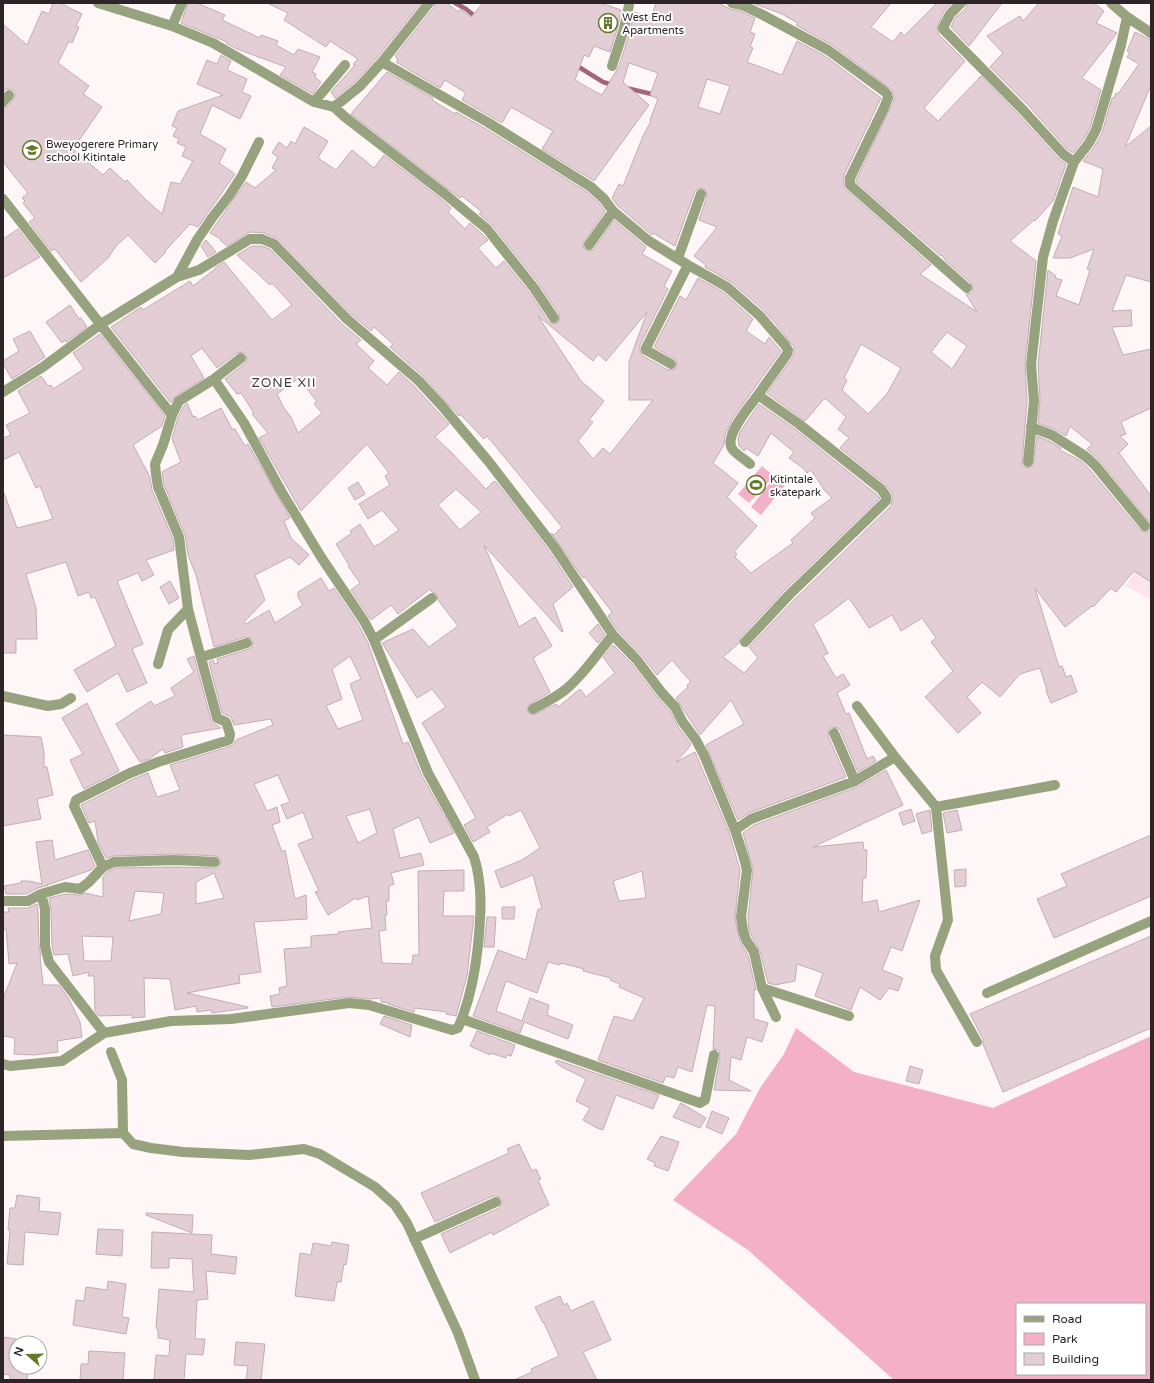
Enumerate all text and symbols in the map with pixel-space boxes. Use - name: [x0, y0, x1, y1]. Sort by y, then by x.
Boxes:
- place label: West End Apartments: [622, 11, 684, 37]
- building icon: West End Apartments: [597, 12, 619, 34]
- place label: Bweyogerere Primary school Kitintale: [46, 138, 158, 164]
- school or university icon: Bweyogerere Primary school Kitintale: [21, 139, 43, 161]
- district label: ZONE XII: [251, 375, 317, 391]
- place label: Kitintale skatepark: [770, 473, 821, 499]
- sports icon: Kitintale skatepark: [745, 474, 767, 496]
- legend: [1016, 1303, 1146, 1375]
- text: Road: [1052, 1312, 1082, 1326]
- text: Park: [1052, 1332, 1078, 1346]
- north arrow: [8, 1335, 48, 1375]
- text: N: [11, 1345, 27, 1358]
- text: Building: [1052, 1352, 1099, 1366]

